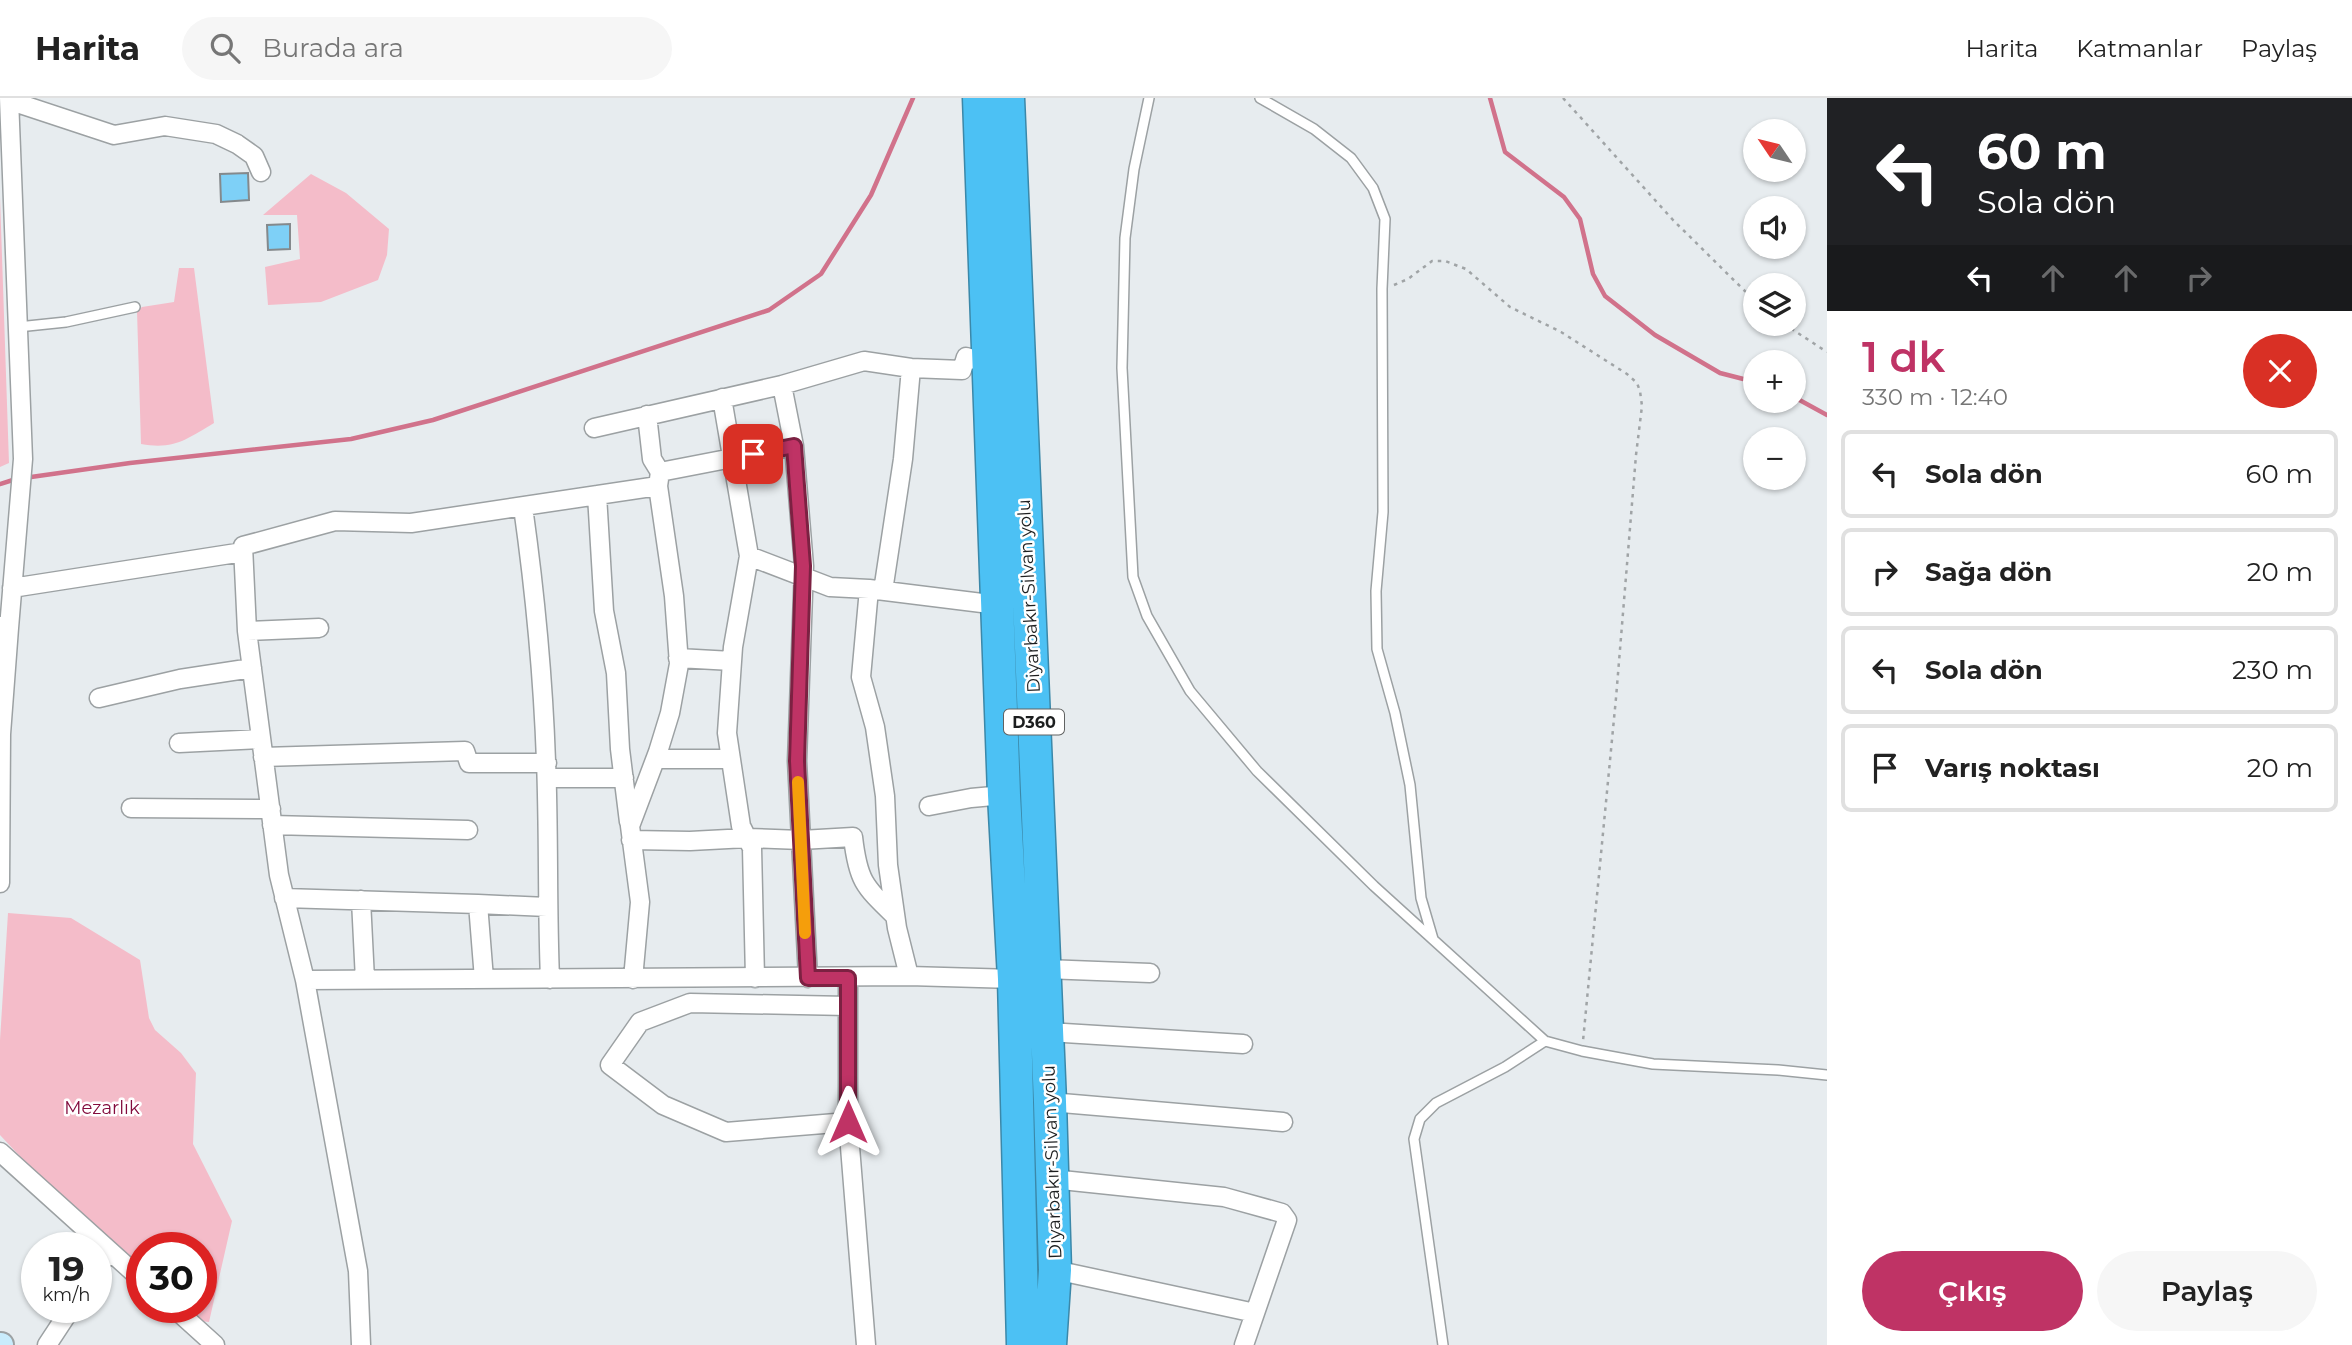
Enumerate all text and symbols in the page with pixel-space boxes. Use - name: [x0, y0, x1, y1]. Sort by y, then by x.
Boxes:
- search box: [182, 17, 672, 80]
- text: Harita: [35, 28, 140, 68]
- icon: search: [206, 29, 244, 67]
- text: Burada ara: [262, 32, 404, 64]
- text: Harita: [1966, 34, 2038, 63]
- text: Katmanlar: [2076, 34, 2203, 63]
- text: Paylaş: [2241, 34, 2317, 63]
- north arrow: [1743, 119, 1806, 182]
- map controls: [1743, 119, 1806, 490]
- text: 60 m: [1977, 122, 2107, 181]
- icon: left: [1862, 126, 1953, 217]
- text: Sola dön: [1977, 182, 2116, 221]
- button: sound: [1743, 196, 1806, 259]
- icon: left: [1961, 259, 1999, 297]
- icon: ahead: [2034, 259, 2072, 297]
- icon: ahead: [2107, 259, 2145, 297]
- icon: right: [2180, 259, 2218, 297]
- button: layers: [1743, 273, 1806, 336]
- text: 1 dk: [1862, 331, 1945, 383]
- button: close: [2243, 334, 2317, 408]
- button: +: [1743, 350, 1806, 413]
- text: 330 m · 12:40: [1862, 383, 2008, 411]
- pin: [723, 424, 783, 484]
- button: −: [1743, 427, 1806, 490]
- icon: arrive: [734, 435, 772, 473]
- icon: left: [1866, 455, 1904, 493]
- text: Sola dön: [1925, 458, 2043, 490]
- text: 60 m: [2246, 458, 2313, 490]
- street label: Diyarbakır-Silvan yolu: [1013, 499, 1045, 693]
- icon: right: [1866, 553, 1904, 591]
- text: Sağa dön: [1925, 556, 2052, 588]
- text: 20 m: [2247, 556, 2313, 588]
- icon: left: [1866, 651, 1904, 689]
- text: Sola dön: [1925, 654, 2043, 686]
- text: 230 m: [2232, 654, 2313, 686]
- road number: D360: [1004, 709, 1064, 734]
- icon: arrive: [1866, 749, 1904, 787]
- text: Varış noktası: [1925, 752, 2100, 784]
- text: 20 m: [2247, 752, 2313, 784]
- street label: Diyarbakır-Silvan yolu: [1038, 1065, 1066, 1259]
- position arrow: [811, 1085, 885, 1159]
- park label: Mezarlık: [64, 1097, 140, 1119]
- speed limit sign: 30: [126, 1232, 217, 1323]
- text: 19: [48, 1247, 85, 1290]
- button: Çıkış: [1862, 1251, 2083, 1331]
- button: Paylaş: [2097, 1251, 2317, 1331]
- text: km/h: [42, 1284, 91, 1306]

